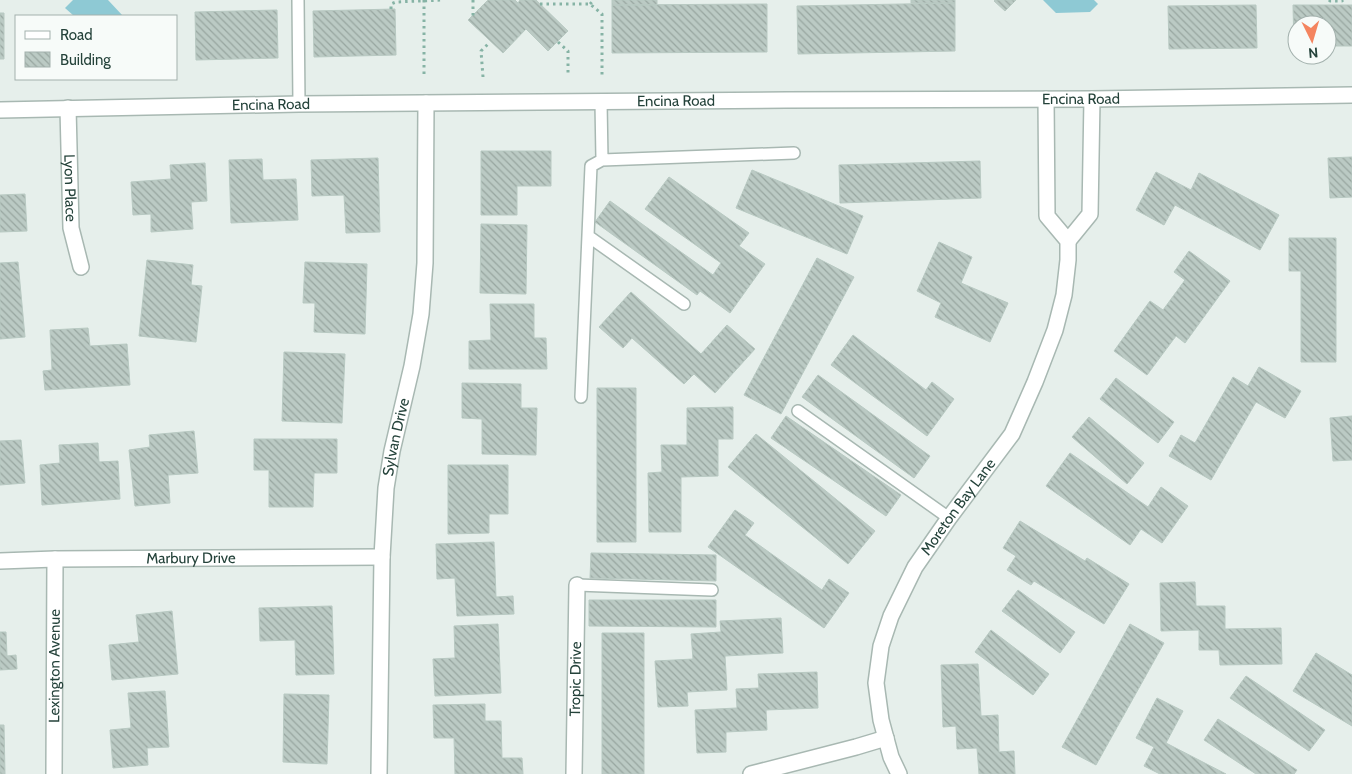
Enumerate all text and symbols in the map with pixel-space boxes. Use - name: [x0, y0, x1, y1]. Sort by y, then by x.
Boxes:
- legend: [15, 15, 178, 80]
- north arrow: [1287, 15, 1337, 65]
- text: Road: [60, 26, 93, 44]
- text: N: [1307, 44, 1319, 62]
- text: Building: [60, 51, 111, 69]
- street label: Encina Road: [1042, 90, 1120, 108]
- street label: Encina Road: [637, 92, 715, 110]
- street label: Encina Road: [232, 95, 310, 114]
- street label: Lyon Place: [60, 154, 80, 222]
- street label: Sylvan Drive: [379, 396, 413, 477]
- street label: Moreton Bay Lane: [917, 455, 1000, 559]
- street label: Marbury Drive: [146, 549, 236, 567]
- street label: Lexington Avenue: [45, 609, 64, 723]
- street label: Tropic Drive: [566, 641, 585, 717]

